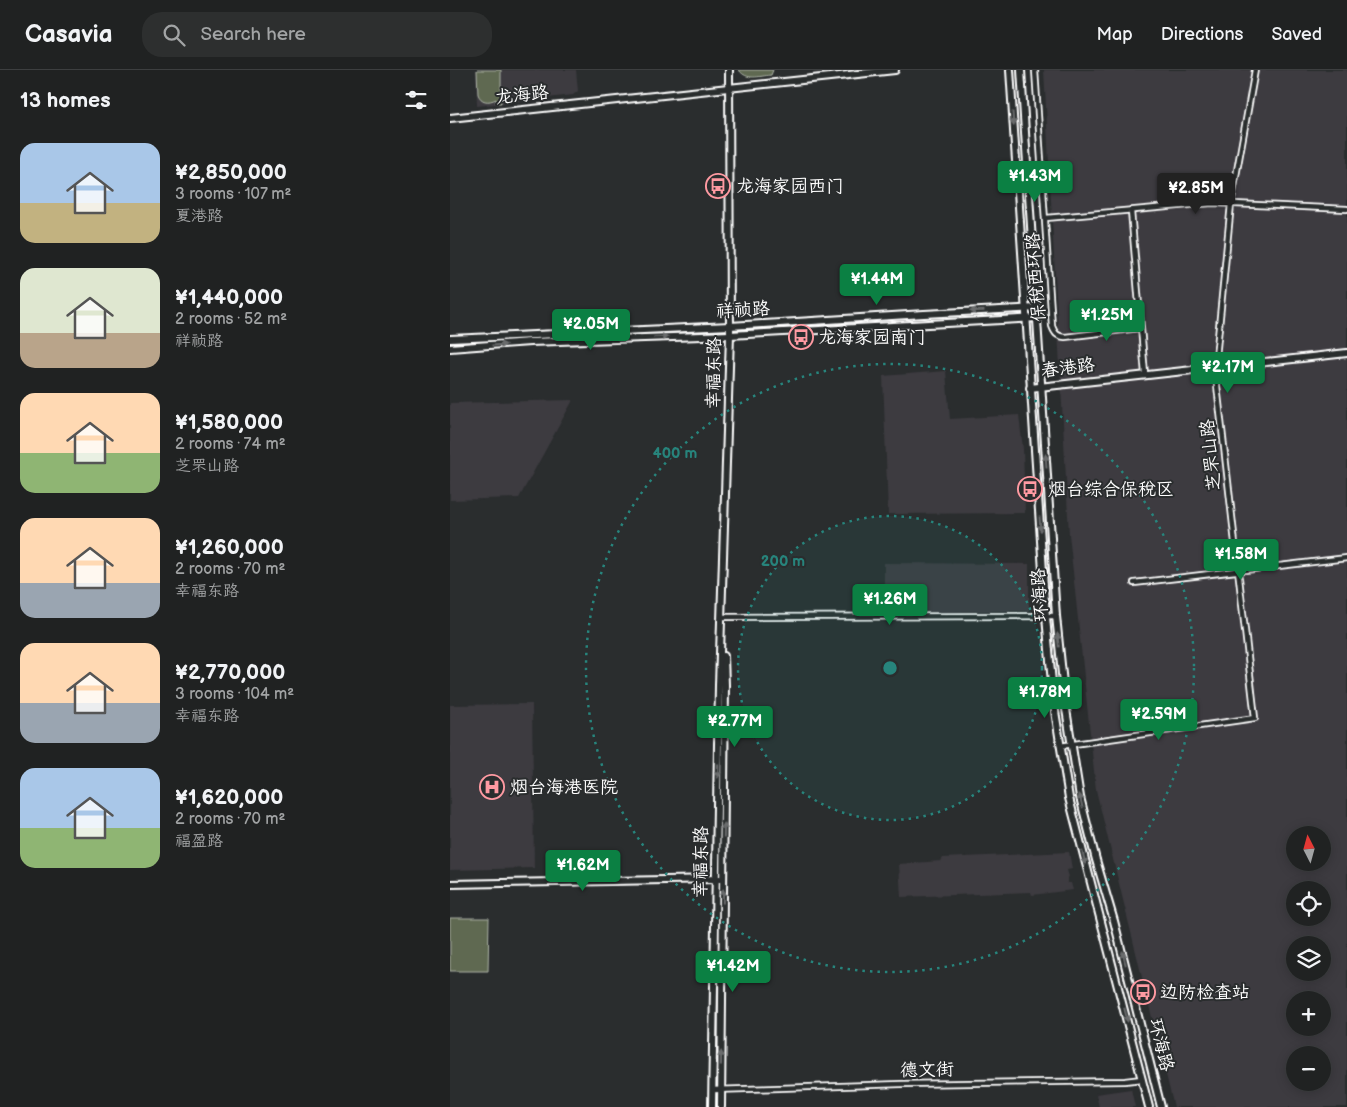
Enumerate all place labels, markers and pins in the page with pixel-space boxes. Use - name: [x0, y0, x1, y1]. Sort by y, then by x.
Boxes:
- pin: ¥1.43M: [994, 160, 1076, 203]
- pin: ¥2.85M: [1155, 172, 1237, 215]
- bus stop icon: 龙海家园西门: [705, 173, 731, 199]
- place label: 龙海家园西门: [736, 176, 844, 197]
- pin: ¥1.44M: [836, 264, 918, 306]
- pin: ¥1.25M: [1066, 300, 1148, 342]
- pin: ¥2.05M: [550, 308, 632, 351]
- bus stop icon: 龙海家园南门: [788, 324, 814, 350]
- place label: 龙海家园南门: [818, 327, 926, 348]
- pin: ¥2.17M: [1187, 352, 1269, 394]
- bus stop icon: 烟台综合保税区: [1017, 476, 1043, 502]
- place label: 烟台综合保税区: [1048, 479, 1174, 500]
- pin: ¥1.58M: [1200, 538, 1282, 581]
- pin: ¥1.26M: [849, 584, 931, 626]
- centre of rings: [881, 659, 899, 677]
- pin: ¥1.78M: [1004, 676, 1086, 719]
- pin: ¥2.59M: [1118, 698, 1200, 741]
- pin: ¥2.77M: [694, 706, 776, 748]
- hospital icon: 烟台海港医院: [479, 774, 505, 800]
- place label: 烟台海港医院: [510, 777, 618, 798]
- pin: ¥1.62M: [542, 850, 624, 892]
- pin: ¥1.42M: [692, 950, 774, 993]
- bus stop icon: 边防检查站: [1130, 979, 1156, 1005]
- place label: 边防检查站: [1160, 982, 1250, 1003]

